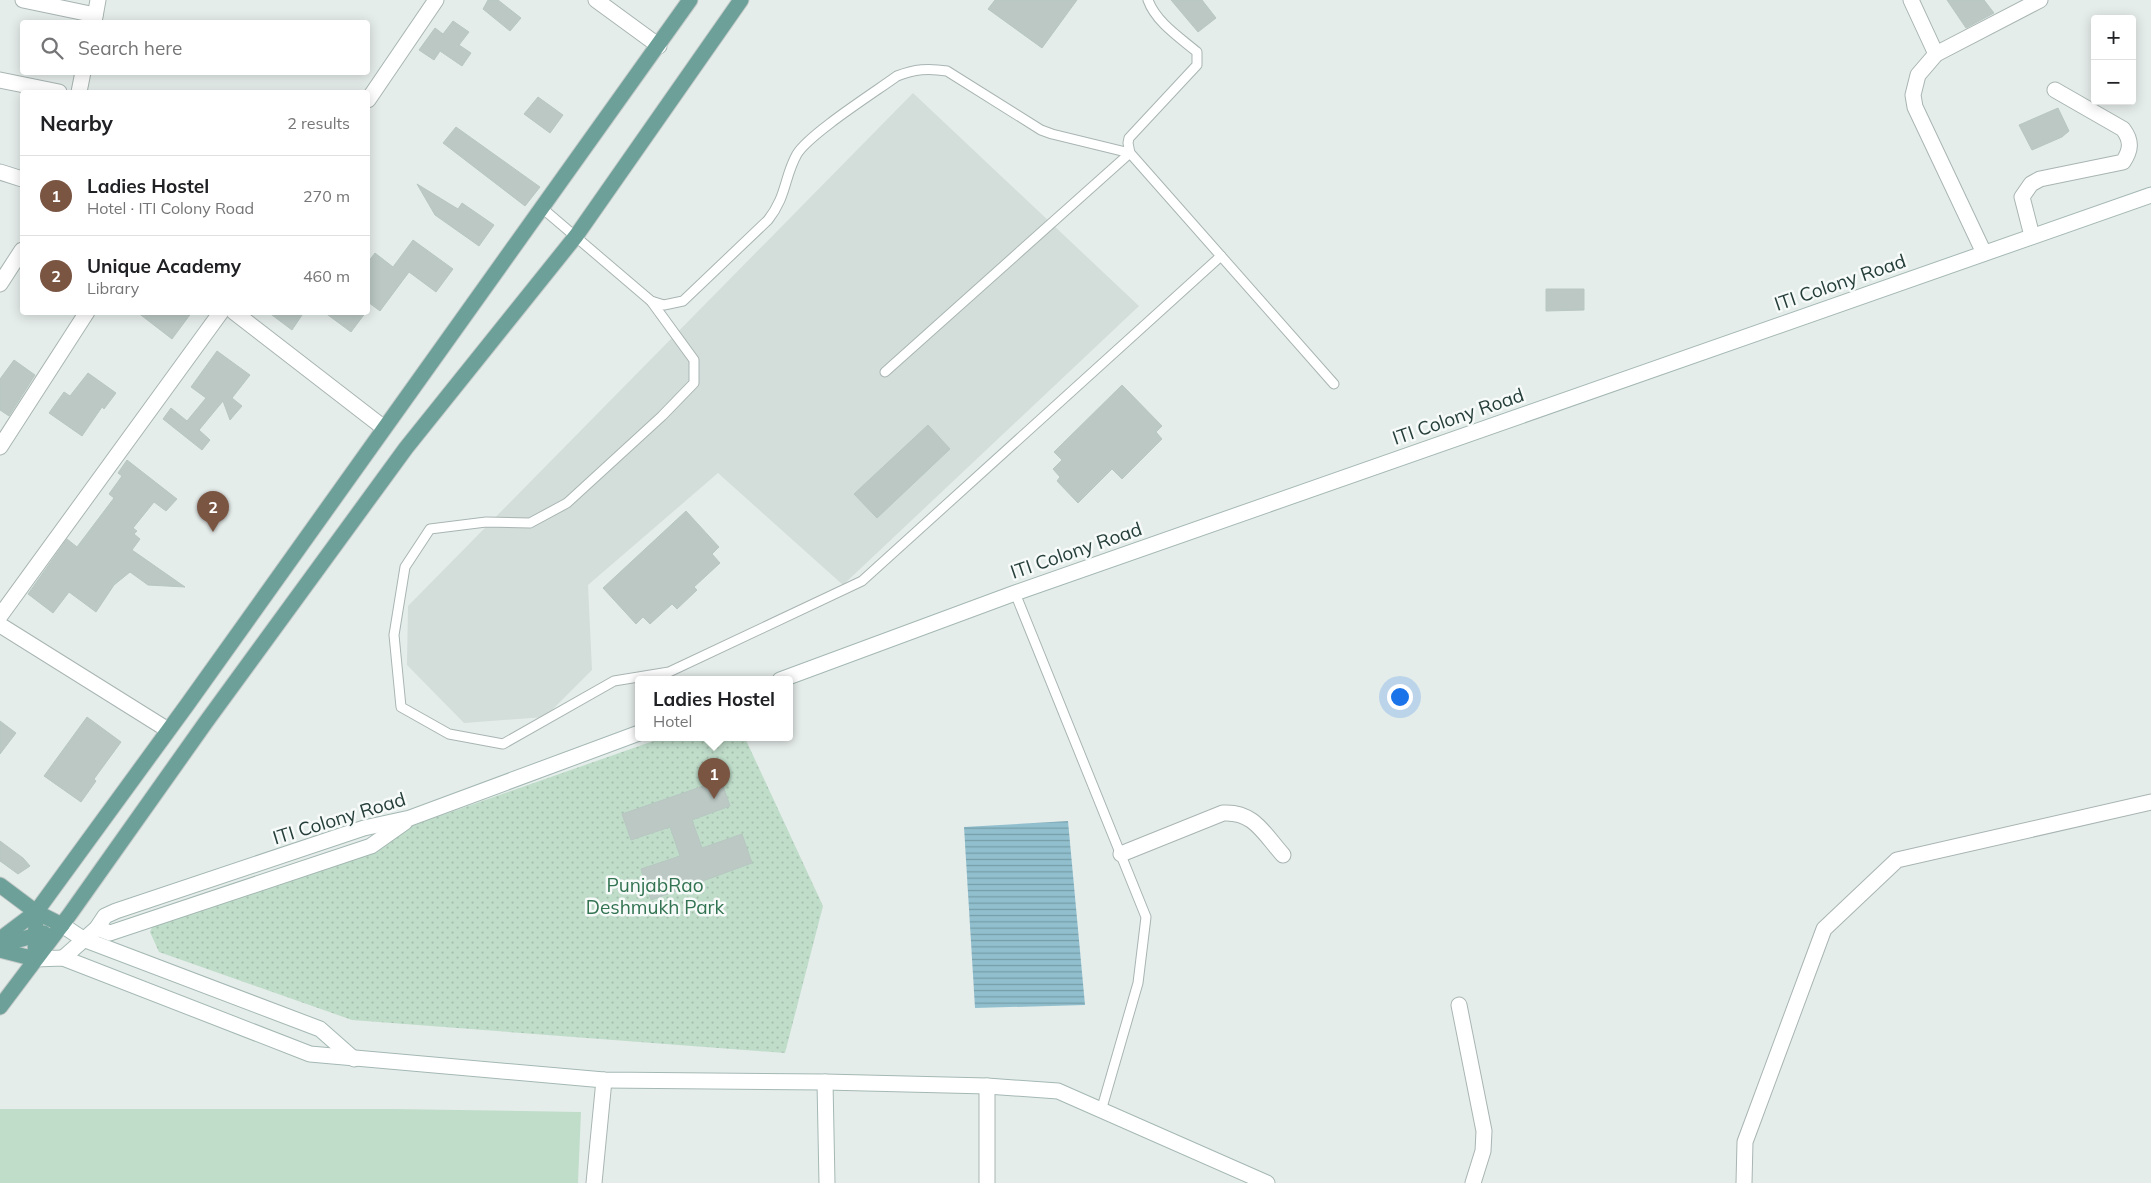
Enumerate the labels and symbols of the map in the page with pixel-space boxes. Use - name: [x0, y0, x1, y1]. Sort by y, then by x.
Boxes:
- street label: ITI Colony Road: [1771, 248, 1909, 316]
- street label: ITI Colony Road: [1389, 382, 1527, 450]
- pin: 2: [197, 491, 229, 532]
- street label: ITI Colony Road: [1007, 516, 1145, 584]
- your location: [1387, 684, 1413, 710]
- pin: 1: [698, 758, 730, 799]
- street label: ITI Colony Road: [270, 786, 408, 850]
- park label: PunjabRao Deshmukh Park: [586, 873, 725, 919]

